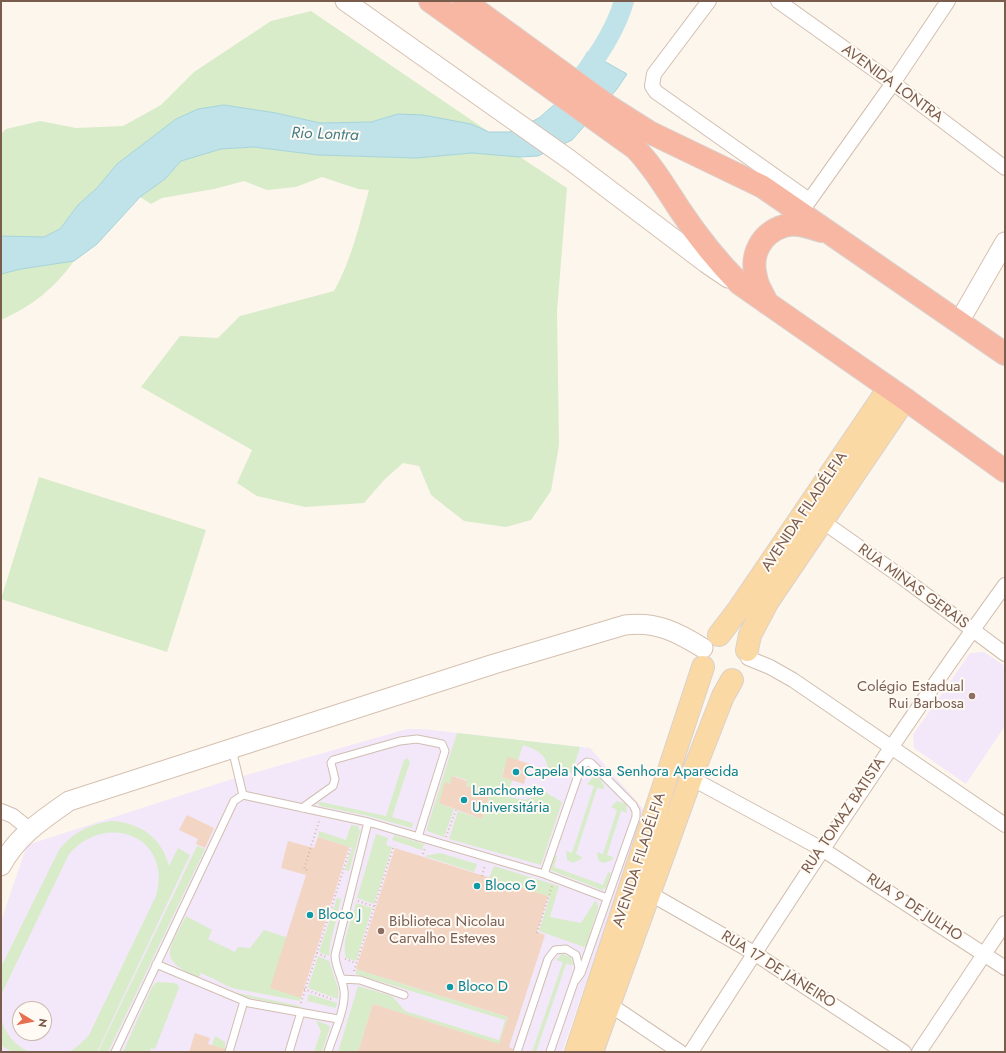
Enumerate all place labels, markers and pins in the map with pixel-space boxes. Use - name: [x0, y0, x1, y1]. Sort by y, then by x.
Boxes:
- place label: Colégio Estadual Rui Barbosa: [857, 678, 964, 713]
- marker: Colégio Estadual Rui Barbosa: [967, 691, 977, 701]
- place label: Capela Nossa Senhora Aparecida: [524, 763, 738, 781]
- marker: Capela Nossa Senhora Aparecida: [511, 767, 521, 777]
- place label: Lanchonete Universitária: [472, 782, 549, 817]
- marker: Lanchonete Universitária: [459, 795, 469, 805]
- place label: Bloco G: [485, 877, 536, 895]
- marker: Bloco G: [472, 881, 482, 891]
- place label: Bloco J: [318, 906, 361, 924]
- marker: Bloco J: [305, 910, 315, 920]
- place label: Biblioteca Nicolau Carvalho Esteves: [389, 913, 505, 948]
- marker: Biblioteca Nicolau Carvalho Esteves: [376, 926, 386, 936]
- place label: Bloco D: [458, 978, 508, 996]
- marker: Bloco D: [445, 982, 455, 992]

